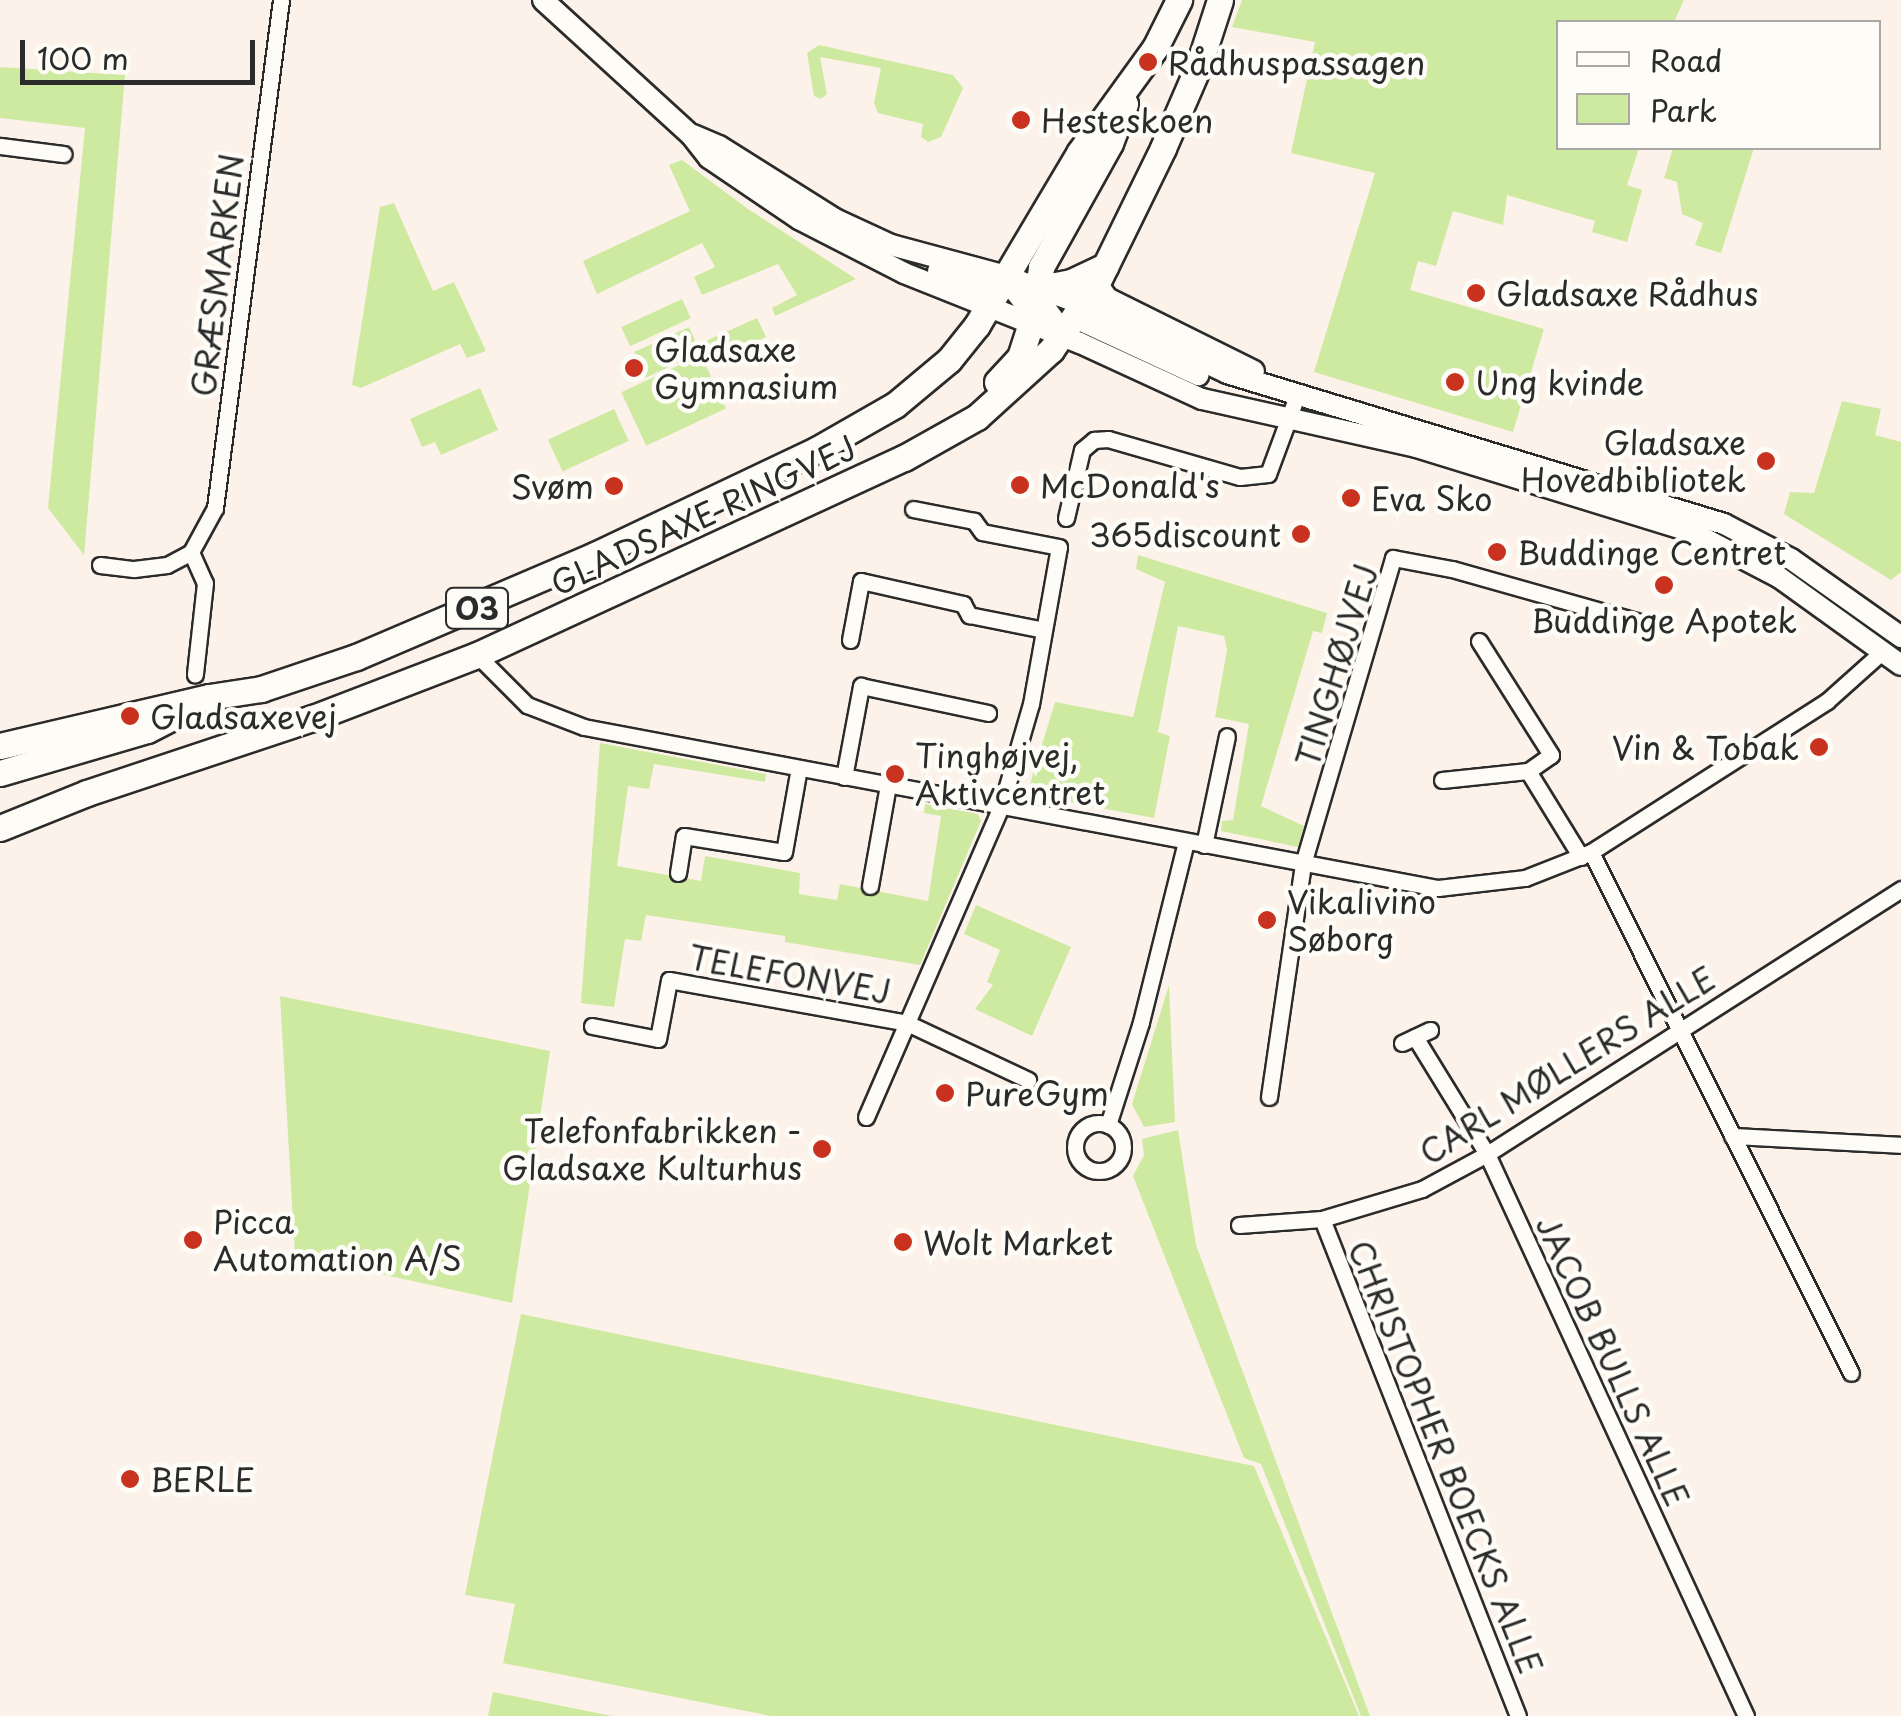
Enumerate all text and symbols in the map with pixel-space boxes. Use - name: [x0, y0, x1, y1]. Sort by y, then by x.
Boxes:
- scale bar: [25, 20, 260, 82]
- legend: [1556, 20, 1881, 150]
- text: 100 m: [37, 35, 129, 80]
- text: Road: [1650, 37, 1723, 82]
- place label: Rådhuspassagen: [1168, 43, 1425, 81]
- marker: Rådhuspassagen: [1137, 51, 1159, 73]
- text: Park: [1650, 87, 1717, 132]
- place label: Hesteskoen: [1041, 101, 1213, 139]
- marker: Hesteskoen: [1010, 109, 1032, 131]
- street label: GRÆSMARKEN: [183, 151, 251, 399]
- place label: Gladsaxe Rådhus: [1496, 274, 1761, 312]
- marker: Gladsaxe Rådhus: [1465, 282, 1487, 304]
- place label: Gladsaxe Gymnasium: [654, 331, 838, 406]
- marker: Gladsaxe Gymnasium: [623, 357, 645, 379]
- place label: Ung kvinde: [1475, 363, 1647, 401]
- marker: Ung kvinde: [1444, 371, 1466, 393]
- place label: Gladsaxe Hovedbibliotek: [1521, 424, 1746, 499]
- street label: GLADSAXE RINGVEJ: [544, 427, 862, 603]
- marker: Gladsaxe Hovedbibliotek: [1755, 450, 1777, 472]
- place label: McDonald's: [1040, 466, 1220, 504]
- place label: Svøm: [511, 467, 594, 505]
- marker: McDonald's: [1009, 474, 1031, 496]
- marker: Svøm: [603, 475, 625, 497]
- place label: Eva Sko: [1371, 479, 1493, 517]
- marker: Eva Sko: [1340, 487, 1362, 509]
- place label: 365discount: [1089, 515, 1281, 553]
- marker: 365discount: [1290, 523, 1312, 545]
- place label: Buddinge Centret: [1517, 533, 1788, 571]
- marker: Buddinge Centret: [1486, 541, 1508, 563]
- street label: TINGHØJVEJ: [1287, 559, 1385, 771]
- marker: Buddinge Apotek: [1653, 574, 1675, 596]
- road number: O3: [444, 583, 510, 633]
- place label: Buddinge Apotek: [1531, 601, 1797, 639]
- place label: Gladsaxevej: [150, 697, 337, 735]
- marker: Gladsaxevej: [119, 705, 141, 727]
- place label: Vin & Tobak: [1610, 728, 1799, 766]
- marker: Vin & Tobak: [1808, 736, 1830, 758]
- place label: Tinghøjvej, Aktivcentret: [915, 737, 1105, 812]
- marker: Tinghøjvej, Aktivcentret: [884, 763, 906, 785]
- place label: Vikalivino Søborg: [1287, 883, 1436, 958]
- marker: Vikalivino Søborg: [1256, 909, 1278, 931]
- street label: TELEFONVEJ: [686, 937, 894, 1011]
- street label: CARL MØLLERS ALLE: [1410, 957, 1724, 1173]
- place label: PureGym: [965, 1074, 1109, 1112]
- marker: PureGym: [934, 1082, 956, 1104]
- place label: Telefonfabrikken - Gladsaxe Kulturhus: [502, 1112, 802, 1187]
- marker: Telefonfabrikken - Gladsaxe Kulturhus: [811, 1138, 833, 1160]
- place label: Picca Automation A/S: [213, 1203, 462, 1278]
- street label: JACOB BULLS ALLE: [1528, 1208, 1698, 1514]
- place label: Wolt Market: [923, 1223, 1116, 1261]
- marker: Picca Automation A/S: [182, 1229, 204, 1251]
- marker: Wolt Market: [892, 1231, 914, 1253]
- street label: CHRISTOPHER BOECKS ALLE: [1341, 1233, 1551, 1681]
- place label: BERLE: [150, 1460, 255, 1498]
- marker: BERLE: [119, 1468, 141, 1490]

